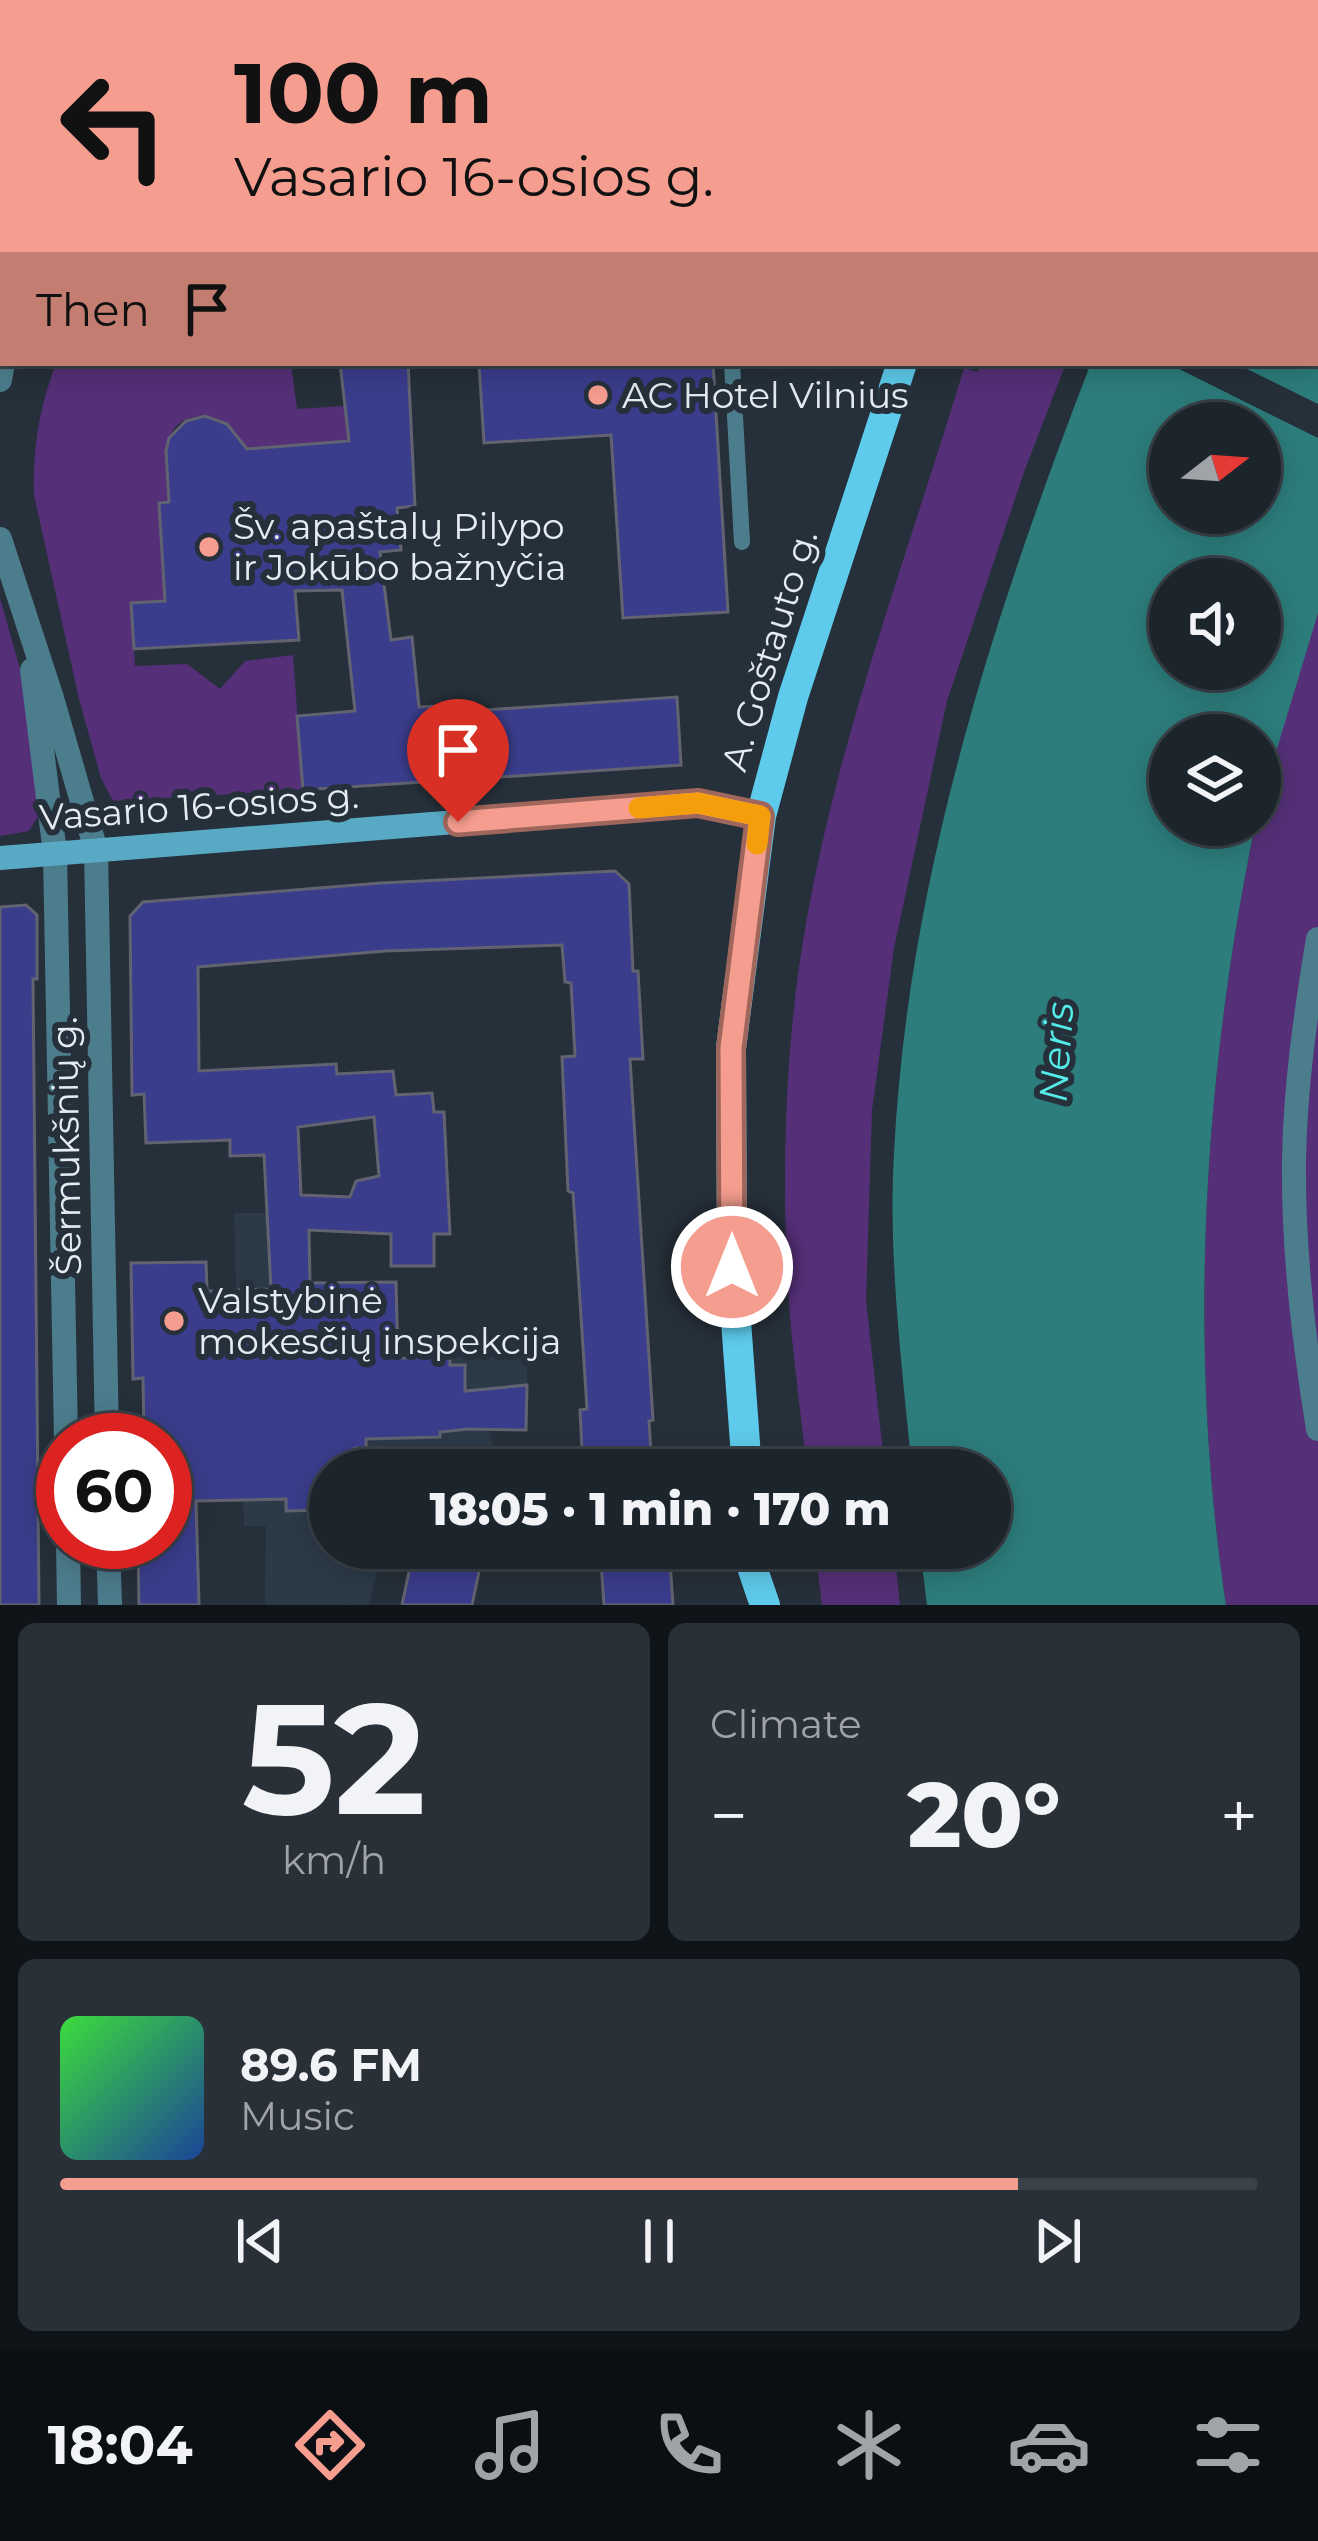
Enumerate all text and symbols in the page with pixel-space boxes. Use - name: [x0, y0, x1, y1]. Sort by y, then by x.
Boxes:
- text: 100 m: [234, 42, 493, 144]
- icon: left: [36, 48, 192, 204]
- text: Vasario 16-osios g.: [234, 144, 714, 210]
- icon: arrive: [174, 276, 240, 342]
- text: Then: [36, 282, 150, 337]
- place label: AC Hotel Vilnius: [622, 373, 909, 417]
- marker: AC Hotel Vilnius: [585, 382, 611, 408]
- north arrow: [1149, 402, 1281, 534]
- map controls: [1149, 402, 1281, 846]
- place label: Šv. apaštalų Pilypo ir Jokūbo bažnyčia: [233, 504, 566, 589]
- street label: A. Goštauto g.: [711, 524, 827, 776]
- marker: Šv. apaštalų Pilypo ir Jokūbo bažnyčia: [196, 534, 222, 560]
- button: sound: [1149, 558, 1281, 690]
- pin: [407, 699, 509, 822]
- button: layers: [1149, 714, 1281, 846]
- icon: arrive: [425, 717, 491, 783]
- street label: Vasario 16-osios g.: [38, 773, 360, 839]
- water label: Neris: [1029, 1000, 1083, 1104]
- street label: Šermukšnių g.: [42, 1016, 90, 1276]
- position arrow: [669, 1204, 795, 1330]
- place label: Valstybinė mokesčių inspekcija: [198, 1278, 561, 1363]
- marker: Valstybinė mokesčių inspekcija: [161, 1308, 187, 1334]
- speed limit sign: 60: [36, 1413, 192, 1569]
- text: 18:05 · 1 min · 170 m: [429, 1481, 891, 1536]
- text: 52: [242, 1663, 426, 1853]
- text: Climate: [710, 1700, 862, 1748]
- text: 20°: [907, 1760, 1061, 1870]
- text: −: [710, 1775, 748, 1856]
- text: +: [1220, 1775, 1258, 1856]
- text: km/h: [282, 1836, 386, 1884]
- text: 89.6 FM: [240, 2037, 422, 2092]
- text: Music: [240, 2092, 355, 2140]
- icon: previous: [227, 2208, 293, 2274]
- icon: pause: [626, 2208, 692, 2274]
- icon: next: [1025, 2208, 1091, 2274]
- icon: directions: [288, 2403, 372, 2487]
- icon: music: [468, 2403, 552, 2487]
- icon: phone: [647, 2403, 731, 2487]
- icon: climate: [827, 2403, 911, 2487]
- icon: car: [1007, 2403, 1091, 2487]
- icon: filters: [1186, 2403, 1270, 2487]
- text: 18:04: [48, 2412, 193, 2478]

